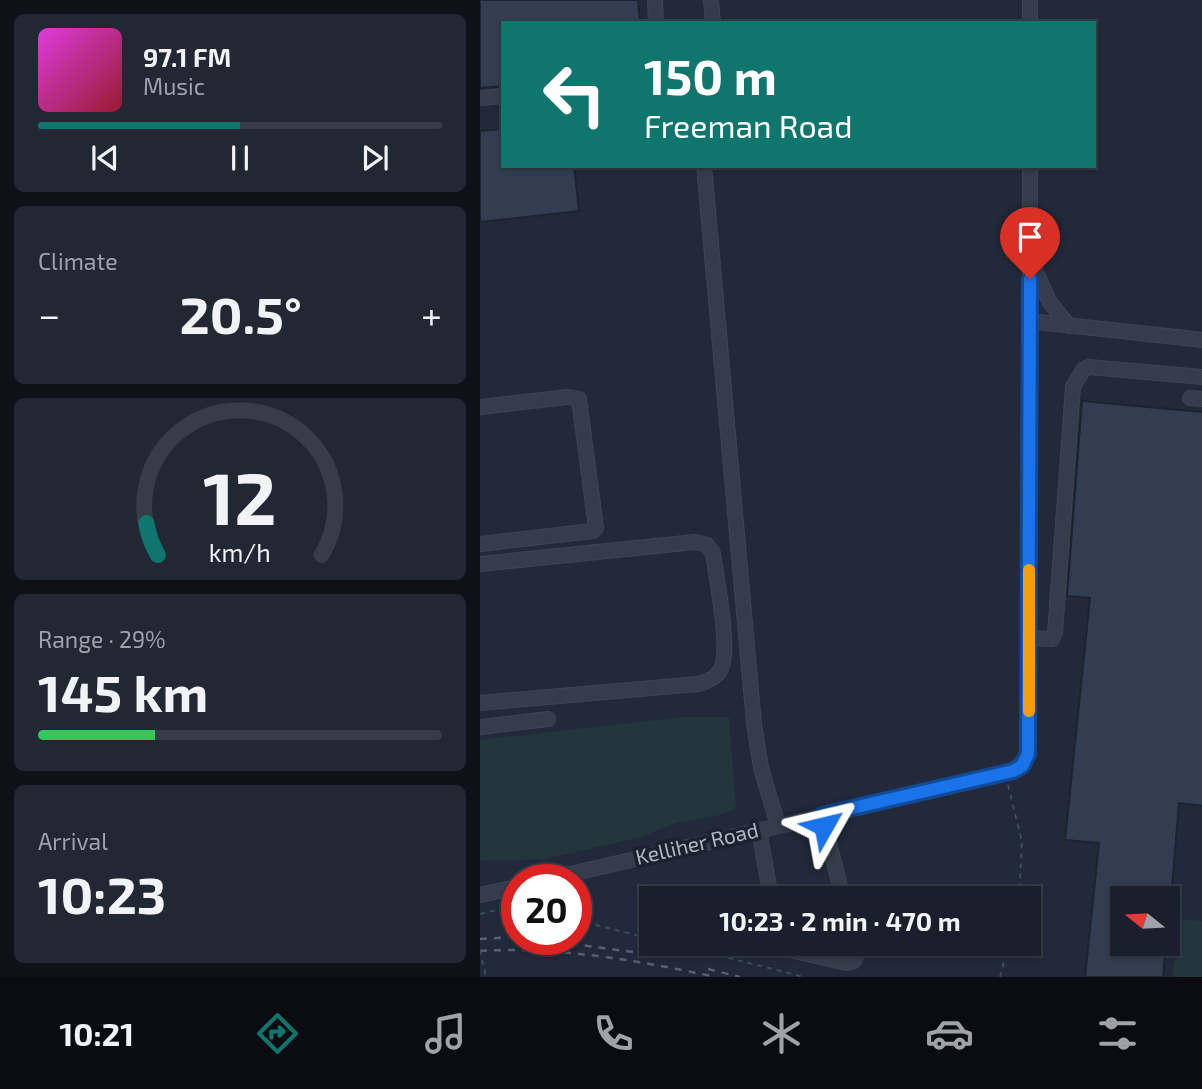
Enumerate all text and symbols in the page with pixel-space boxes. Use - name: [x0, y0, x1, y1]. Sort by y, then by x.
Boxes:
- text: 97.1 FM: [143, 41, 231, 72]
- text: 150 m: [644, 46, 777, 105]
- icon: left: [529, 49, 620, 140]
- text: Music: [143, 72, 205, 100]
- text: Freeman Road: [644, 106, 853, 144]
- icon: previous: [86, 139, 124, 177]
- icon: pause: [221, 139, 259, 177]
- icon: next: [356, 139, 394, 177]
- pin: [1000, 207, 1060, 279]
- icon: arrive: [1011, 218, 1049, 256]
- text: Climate: [38, 247, 118, 275]
- text: 20.5°: [179, 282, 302, 344]
- text: −: [38, 291, 60, 337]
- text: +: [421, 291, 442, 337]
- text: 12: [203, 452, 277, 540]
- text: km/h: [209, 536, 271, 566]
- text: Range · 29%: [38, 625, 166, 653]
- text: 145 km: [38, 660, 208, 722]
- position arrow: [787, 789, 861, 863]
- street label: Kelliher Road: [633, 816, 761, 869]
- text: Arrival: [38, 827, 108, 855]
- text: 10:23: [38, 862, 166, 924]
- speed limit sign: 20: [501, 864, 592, 955]
- north arrow: [1110, 886, 1180, 956]
- map controls: [1110, 886, 1180, 956]
- text: 10:23 · 2 min · 470 m: [719, 905, 961, 936]
- icon: directions: [253, 1009, 302, 1058]
- icon: music: [421, 1009, 470, 1058]
- icon: phone: [589, 1009, 638, 1058]
- icon: climate: [757, 1009, 806, 1058]
- icon: car: [925, 1009, 974, 1058]
- icon: filters: [1093, 1009, 1142, 1058]
- text: 10:21: [60, 1014, 134, 1052]

